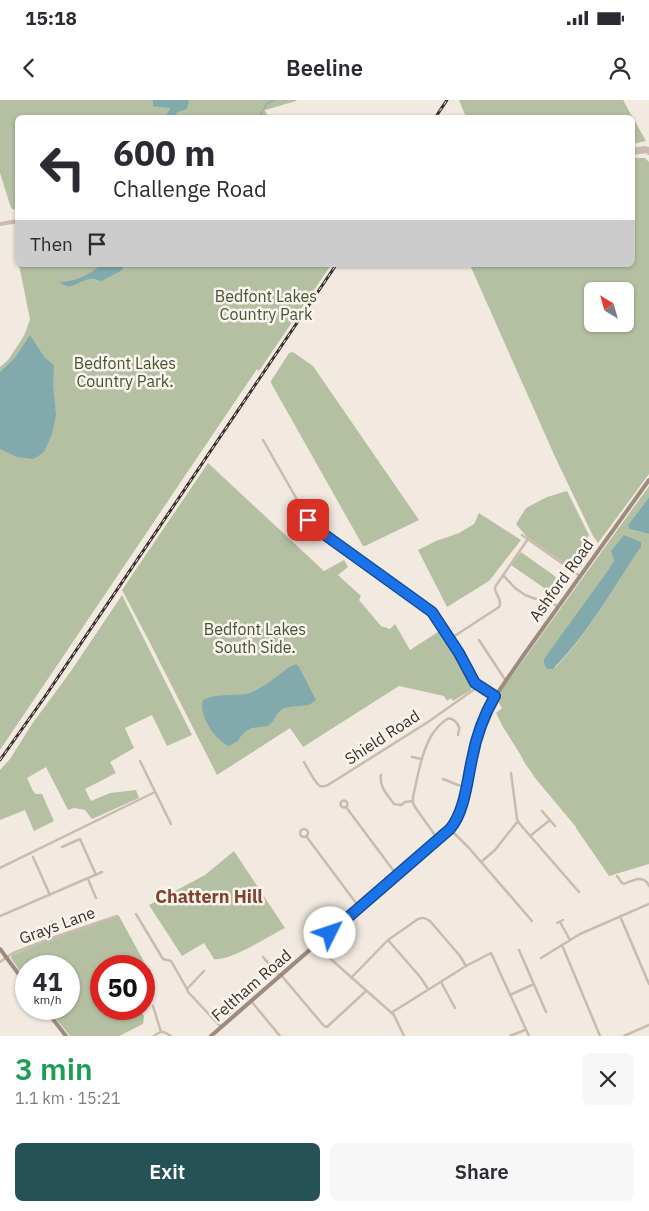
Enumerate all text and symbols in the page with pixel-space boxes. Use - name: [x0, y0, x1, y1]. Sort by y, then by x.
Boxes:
- text: 15:18: [25, 6, 77, 30]
- text: Beeline: [286, 53, 363, 82]
- icon: back: [15, 54, 43, 82]
- icon: person: [606, 54, 634, 82]
- text: 600 m: [113, 130, 216, 176]
- icon: left: [30, 135, 95, 200]
- text: Challenge Road: [113, 174, 267, 203]
- icon: arrive: [83, 230, 111, 258]
- text: Then: [30, 232, 73, 256]
- north arrow: [584, 282, 634, 332]
- map controls: [584, 282, 634, 332]
- park label: Bedfont Lakes Country Park: [215, 286, 317, 324]
- park label: Bedfont Lakes Country Park.: [74, 353, 176, 391]
- pin: [287, 499, 329, 541]
- icon: arrive: [294, 506, 322, 534]
- street label: Ashford Road: [524, 535, 598, 625]
- park label: Bedfont Lakes South Side.: [204, 619, 306, 657]
- street label: Shield Road: [341, 705, 423, 769]
- district label: Chattern Hill: [155, 885, 263, 908]
- street label: Grays Lane: [16, 902, 98, 948]
- position arrow: [303, 906, 355, 958]
- street label: Feltham Road: [207, 945, 295, 1025]
- speed limit sign: 50: [90, 955, 155, 1020]
- text: 41: [32, 965, 63, 998]
- text: km/h: [33, 992, 62, 1007]
- text: 3 min: [15, 1049, 93, 1088]
- button: close: [582, 1053, 634, 1105]
- text: 1.1 km · 15:21: [15, 1088, 121, 1108]
- button: Exit: [15, 1143, 320, 1201]
- button: Share: [330, 1143, 634, 1201]

